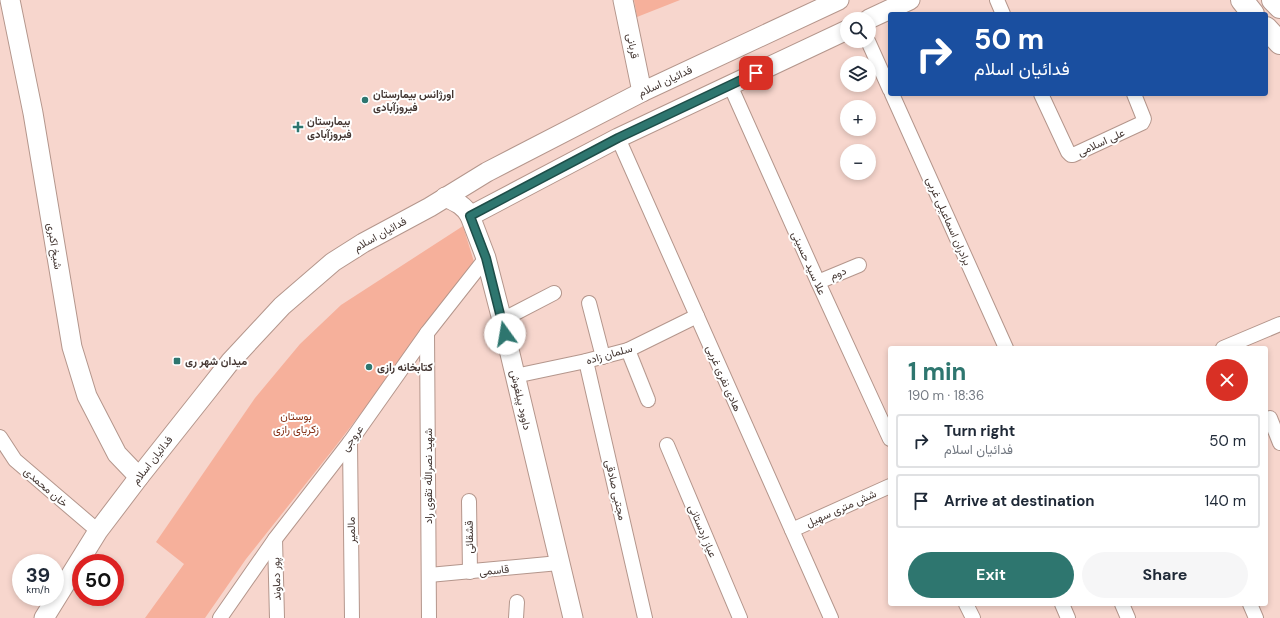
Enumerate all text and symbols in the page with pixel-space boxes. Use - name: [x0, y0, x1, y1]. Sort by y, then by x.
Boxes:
- map controls: [840, 12, 876, 180]
- button: search: [840, 12, 876, 48]
- text: 50 m: [974, 21, 1044, 58]
- icon: right: [908, 28, 960, 80]
- street label: قربانی: [624, 32, 642, 60]
- pin: [739, 56, 773, 90]
- button: layers: [840, 56, 876, 92]
- text: فدائیان اسلام: [974, 57, 1070, 81]
- street label: فدائیان اسلام: [636, 62, 695, 101]
- icon: arrive: [745, 62, 767, 84]
- place label: اورژانس بیمارستان فیروزآبادی: [373, 87, 454, 114]
- marker: اورژانس بیمارستان فیروزآبادی: [360, 95, 370, 105]
- button: +: [840, 100, 876, 136]
- place label: بیمارستان فیروزآبادی: [307, 114, 352, 141]
- marker: بیمارستان فیروزآبادی: [292, 121, 304, 133]
- street label: علی اسلامی: [1075, 125, 1127, 159]
- button: −: [840, 144, 876, 180]
- street label: برادران اسماعیلی غربی: [923, 175, 975, 267]
- street label: فدائیان اسلام: [351, 214, 409, 255]
- street label: شیخ اکبری: [43, 222, 66, 271]
- street label: علا سید حسینی: [789, 229, 829, 297]
- street label: دوم: [828, 263, 849, 284]
- position arrow: [484, 313, 526, 355]
- street label: سلمان زاده: [584, 341, 634, 367]
- street label: هادی نفری غربی: [703, 343, 745, 414]
- place label: میدان شهر ری: [185, 354, 247, 368]
- marker: میدان شهر ری: [172, 356, 182, 366]
- text: 1 min: [908, 356, 966, 387]
- button: close: [1206, 359, 1248, 401]
- place label: کتابخانه رازی: [377, 360, 433, 374]
- marker: کتابخانه رازی: [364, 362, 374, 372]
- street label: داوود پیلغوش: [506, 369, 535, 432]
- text: 190 m · 18:36: [908, 387, 984, 404]
- park label: بوستان زکریای رازی: [273, 409, 319, 436]
- text: Turn right: [944, 421, 1015, 441]
- street label: عروجی: [338, 422, 366, 454]
- street label: شهید نصرالله تقوی راد: [421, 428, 435, 524]
- icon: right: [910, 430, 932, 452]
- text: 50 m: [1209, 431, 1246, 451]
- street label: فدائیان اسلام: [128, 433, 176, 488]
- text: فدائیان اسلام: [944, 441, 1013, 458]
- street label: مجتبی صادقی: [602, 458, 630, 522]
- street label: خان محمدی: [21, 464, 71, 510]
- street label: شش متری سهیل: [804, 486, 879, 530]
- icon: arrive: [910, 490, 932, 512]
- text: Arrive at destination: [944, 491, 1095, 511]
- text: 140 m: [1205, 491, 1246, 511]
- street label: عیاز اردستانی: [686, 502, 720, 560]
- street label: مالمیر: [344, 516, 358, 545]
- street label: قشقائی: [462, 520, 476, 554]
- button: Exit: [908, 552, 1074, 598]
- button: Share: [1082, 552, 1248, 598]
- speed limit sign: 50: [72, 554, 124, 606]
- street label: پور دماوند: [268, 557, 285, 601]
- street label: قاسمی: [478, 561, 510, 579]
- text: 39: [26, 562, 50, 588]
- text: km/h: [26, 583, 50, 596]

